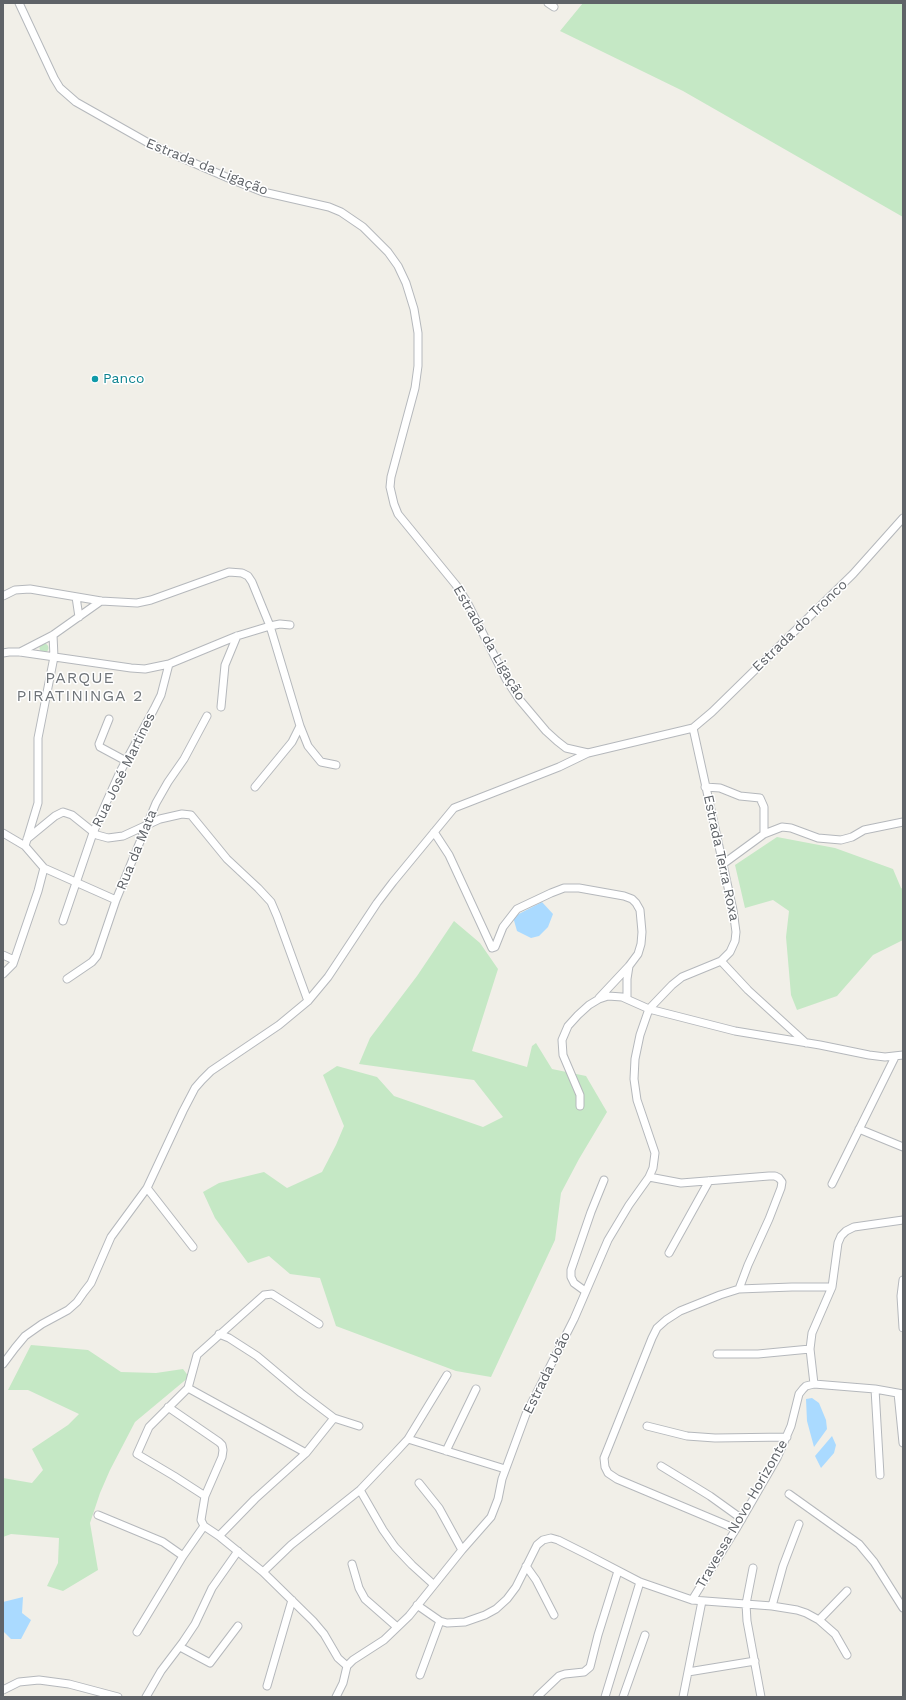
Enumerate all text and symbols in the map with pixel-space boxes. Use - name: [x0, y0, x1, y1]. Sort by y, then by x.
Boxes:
- street label: Estrada da Ligação: [143, 135, 271, 199]
- place label: Panco: [103, 371, 144, 387]
- marker: Panco: [90, 374, 100, 384]
- street label: Estrada do Tronco: [749, 576, 851, 676]
- street label: Estrada da Ligação: [449, 582, 529, 704]
- district label: PARQUE PIRATININGA 2: [17, 668, 143, 706]
- street label: Rua José Martines: [89, 710, 159, 830]
- street label: Estrada Terra Roxa: [699, 793, 743, 923]
- street label: Rua da Mata: [113, 807, 161, 893]
- street label: Estrada João: [520, 1329, 574, 1417]
- street label: Travessa Novo Horizonte: [693, 1437, 791, 1591]

